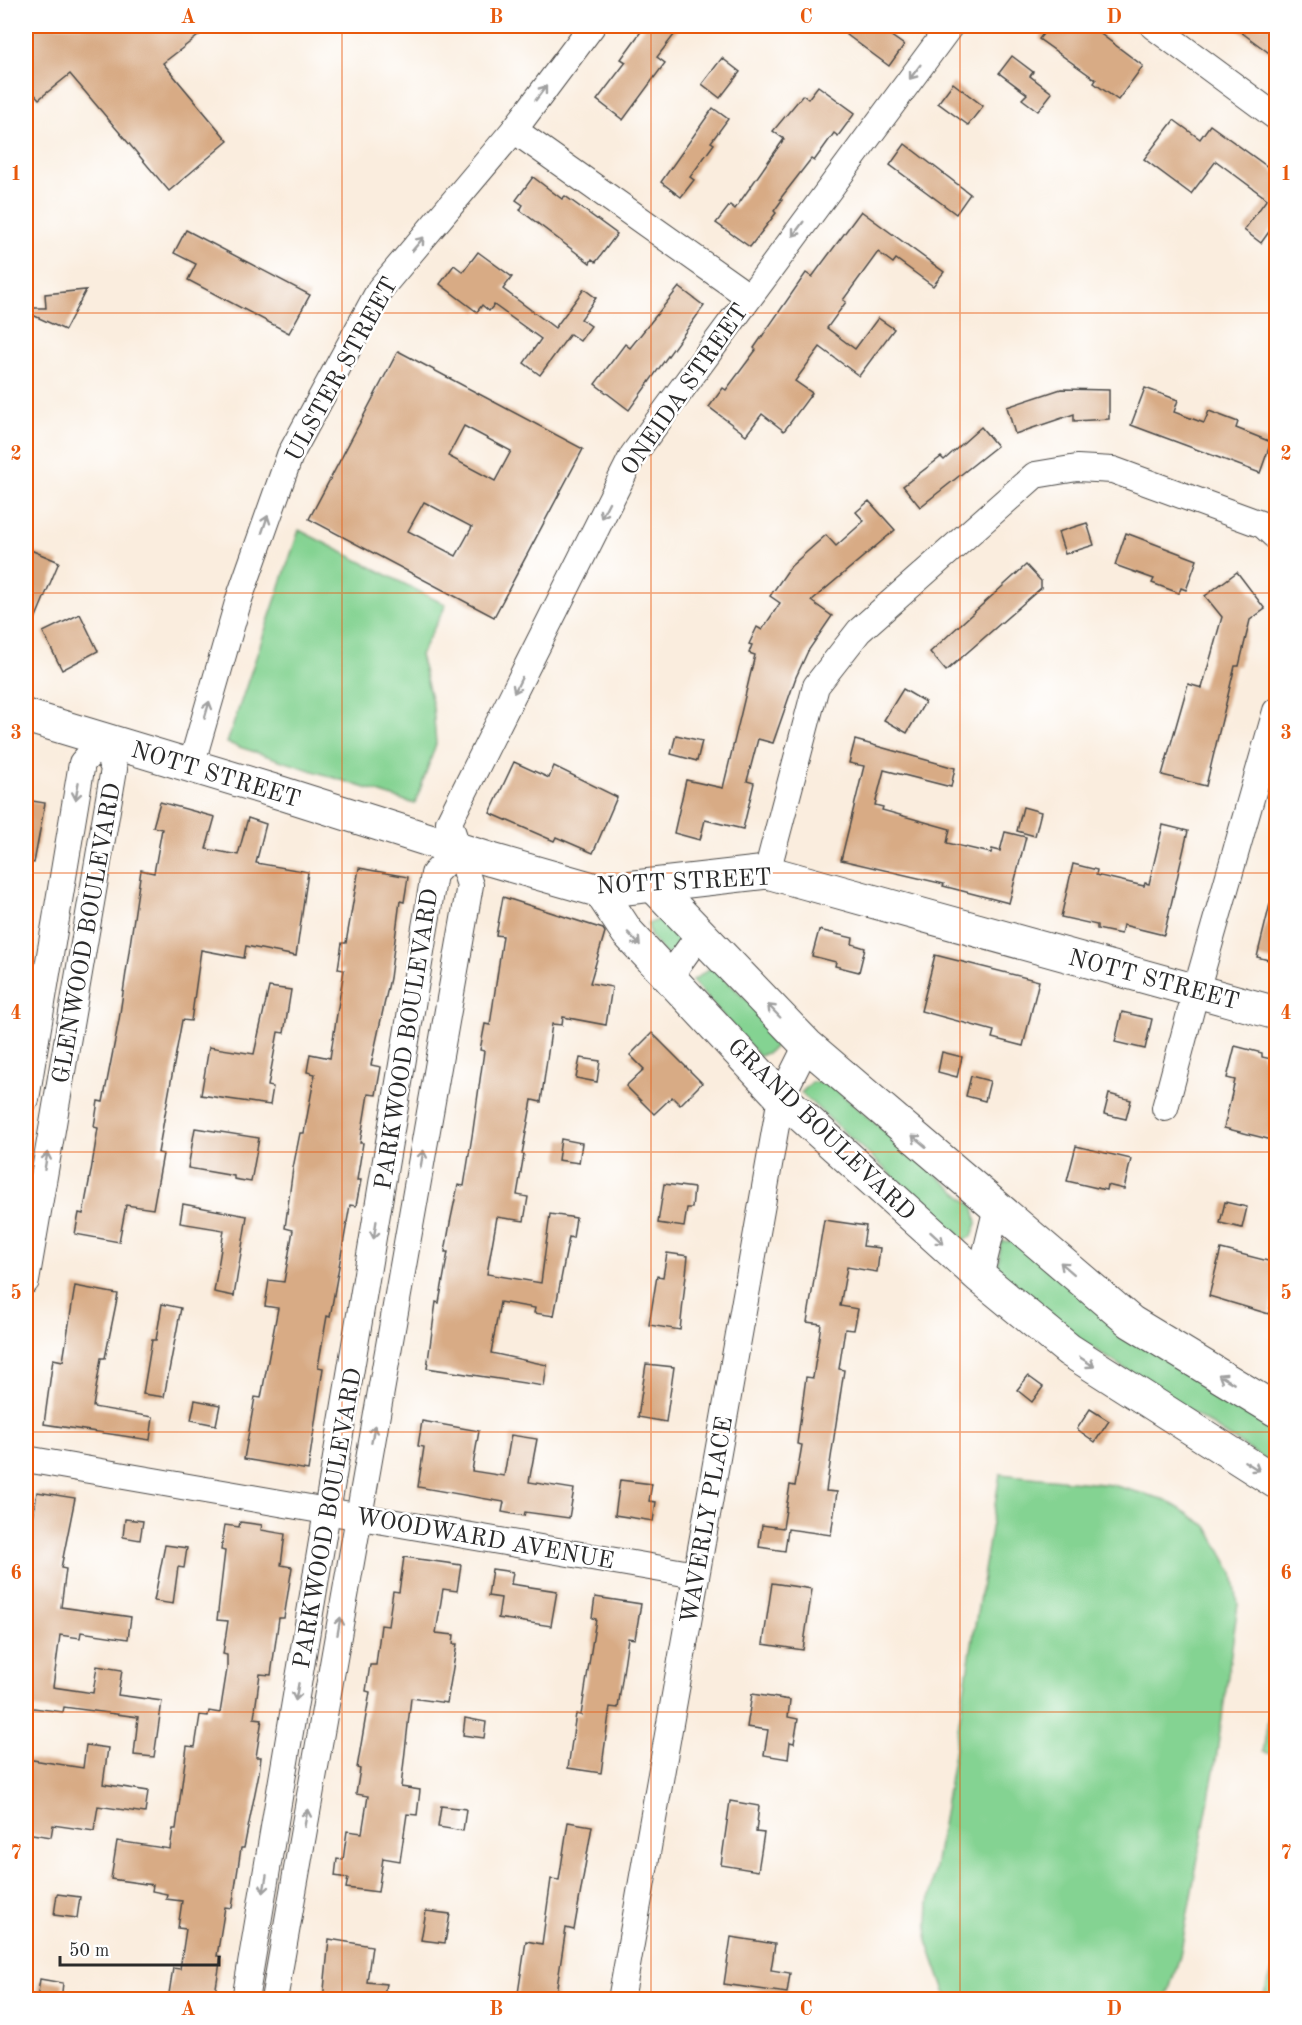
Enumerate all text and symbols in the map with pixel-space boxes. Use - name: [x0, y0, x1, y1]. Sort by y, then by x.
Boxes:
- text: A: [180, 8, 196, 28]
- text: B: [489, 8, 503, 28]
- text: C: [799, 8, 813, 28]
- text: D: [1106, 8, 1122, 28]
- one-way arrow: [909, 64, 921, 80]
- one-way arrow: [535, 86, 548, 102]
- text: 1: [10, 165, 22, 185]
- text: 1: [1280, 165, 1292, 185]
- one-way arrow: [792, 220, 804, 236]
- one-way arrow: [411, 237, 425, 252]
- street label: ULSTER STREET: [282, 274, 403, 466]
- street label: ONEIDA STREET: [618, 300, 754, 480]
- text: 2: [10, 445, 22, 465]
- text: 2: [1280, 445, 1292, 465]
- one-way arrow: [599, 501, 611, 519]
- one-way arrow: [261, 515, 272, 534]
- one-way arrow: [512, 675, 523, 693]
- one-way arrow: [202, 701, 214, 720]
- text: 3: [10, 724, 22, 744]
- text: 3: [1280, 724, 1292, 744]
- street label: NOTT STREET: [128, 739, 303, 813]
- street label: GLENWOOD BOULEVARD: [50, 781, 126, 1086]
- one-way arrow: [72, 781, 83, 800]
- street label: NOTT STREET: [596, 866, 772, 900]
- street label: PARKWOOD BOULEVARD: [372, 887, 444, 1192]
- one-way arrow: [627, 931, 641, 946]
- street label: NOTT STREET: [1066, 947, 1241, 1015]
- text: 4: [10, 1004, 22, 1024]
- one-way arrow: [767, 1004, 781, 1019]
- text: 4: [1280, 1004, 1292, 1024]
- street label: GRAND BOULEVARD: [722, 1035, 919, 1226]
- one-way arrow: [911, 1134, 927, 1147]
- one-way arrow: [416, 1150, 427, 1169]
- one-way arrow: [41, 1151, 52, 1171]
- one-way arrow: [369, 1220, 380, 1239]
- one-way arrow: [929, 1231, 944, 1245]
- one-way arrow: [1060, 1261, 1076, 1275]
- text: 5: [10, 1283, 22, 1304]
- text: 5: [1280, 1283, 1292, 1304]
- one-way arrow: [1078, 1356, 1095, 1368]
- street label: PARKWOOD BOULEVARD: [291, 1366, 367, 1670]
- one-way arrow: [1218, 1373, 1235, 1385]
- street label: WAVERLY PLACE: [678, 1415, 738, 1626]
- one-way arrow: [368, 1424, 379, 1444]
- one-way arrow: [1243, 1461, 1260, 1473]
- street label: WOODWARD AVENUE: [354, 1505, 616, 1575]
- text: 6: [10, 1564, 22, 1584]
- text: 6: [1280, 1564, 1292, 1584]
- one-way arrow: [334, 1616, 345, 1636]
- one-way arrow: [292, 1681, 303, 1701]
- one-way arrow: [301, 1808, 312, 1828]
- text: 7: [10, 1844, 22, 1864]
- text: 7: [1280, 1844, 1292, 1864]
- one-way arrow: [259, 1873, 270, 1893]
- scale bar: [60, 1929, 219, 1967]
- text: 50 m: [69, 1942, 109, 1960]
- text: A: [180, 2000, 196, 2020]
- text: B: [489, 2000, 503, 2020]
- text: C: [799, 2000, 813, 2020]
- text: D: [1106, 2000, 1122, 2020]

